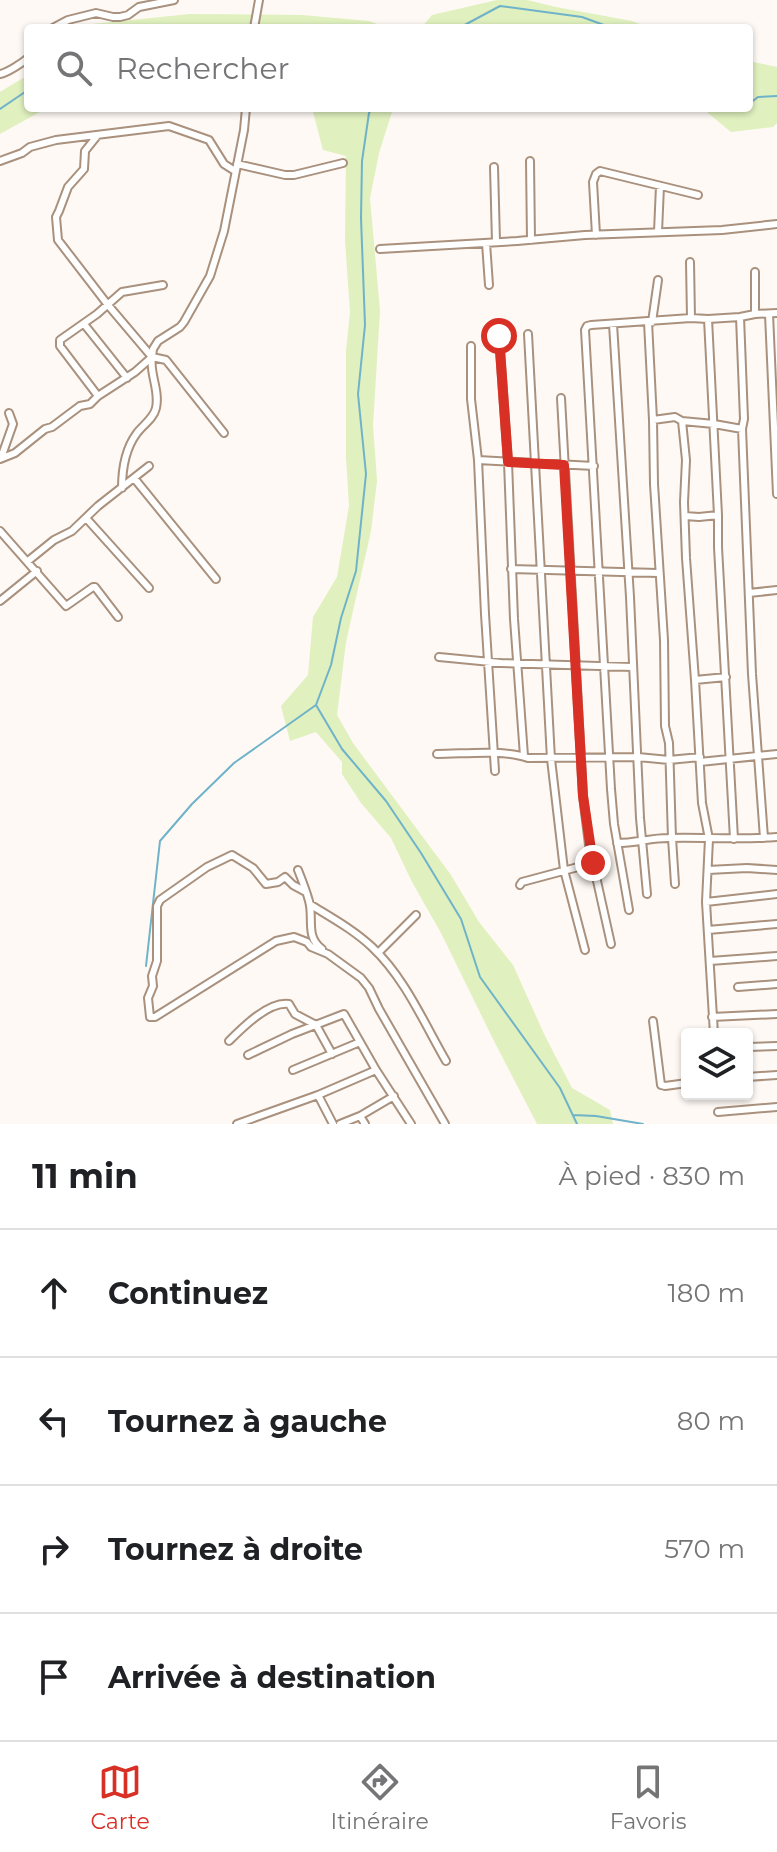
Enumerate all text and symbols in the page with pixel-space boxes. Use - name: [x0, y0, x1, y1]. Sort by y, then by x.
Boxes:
- search box: [24, 24, 753, 112]
- icon: search: [52, 46, 96, 90]
- text: Rechercher: [116, 50, 290, 87]
- route start: [481, 318, 517, 354]
- route end: [575, 845, 611, 881]
- map controls: [681, 1028, 753, 1100]
- button: layers: [681, 1028, 753, 1100]
- text: 11 min: [32, 1155, 138, 1197]
- text: À pied · 830 m: [559, 1160, 745, 1192]
- icon: ahead: [32, 1271, 76, 1315]
- text: Continuez: [108, 1275, 268, 1312]
- text: 180 m: [667, 1277, 745, 1309]
- icon: left: [32, 1399, 76, 1443]
- text: Tournez à gauche: [108, 1403, 387, 1440]
- text: 80 m: [677, 1405, 745, 1437]
- icon: right: [32, 1527, 76, 1571]
- text: Tournez à droite: [108, 1531, 363, 1568]
- text: 570 m: [664, 1533, 745, 1565]
- icon: arrive: [32, 1655, 76, 1699]
- text: Arrivée à destination: [108, 1659, 436, 1696]
- tab: Carte: [90, 1760, 150, 1835]
- tab: Itinéraire: [331, 1760, 429, 1835]
- tab: Favoris: [610, 1760, 687, 1835]

